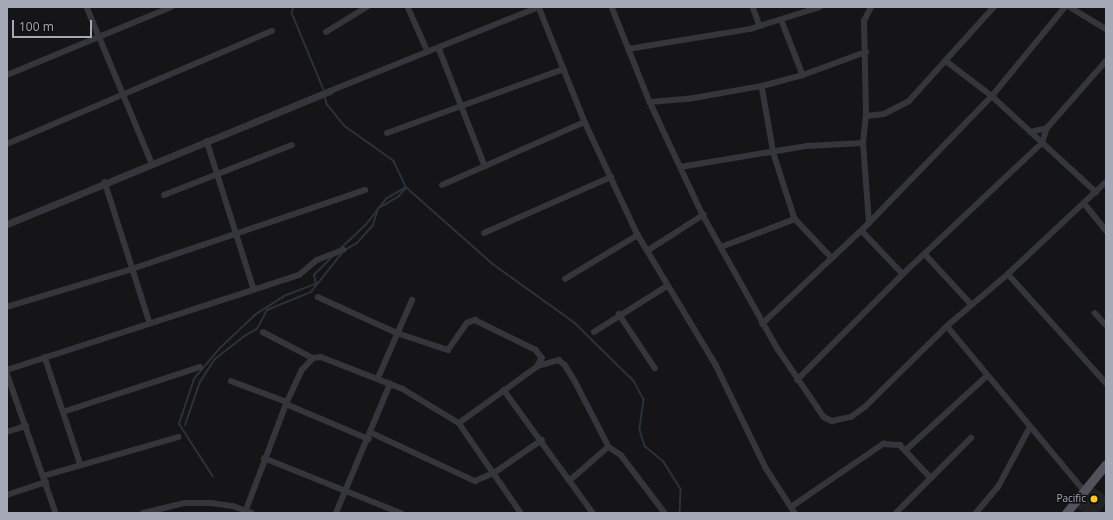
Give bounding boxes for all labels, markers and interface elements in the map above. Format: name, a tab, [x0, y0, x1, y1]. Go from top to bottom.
scale bar	[14, 12, 94, 38]
text: 100 m	[19, 18, 54, 35]
place label: Pacific	[1056, 493, 1086, 505]
marker: Pacific	[1089, 494, 1099, 504]

